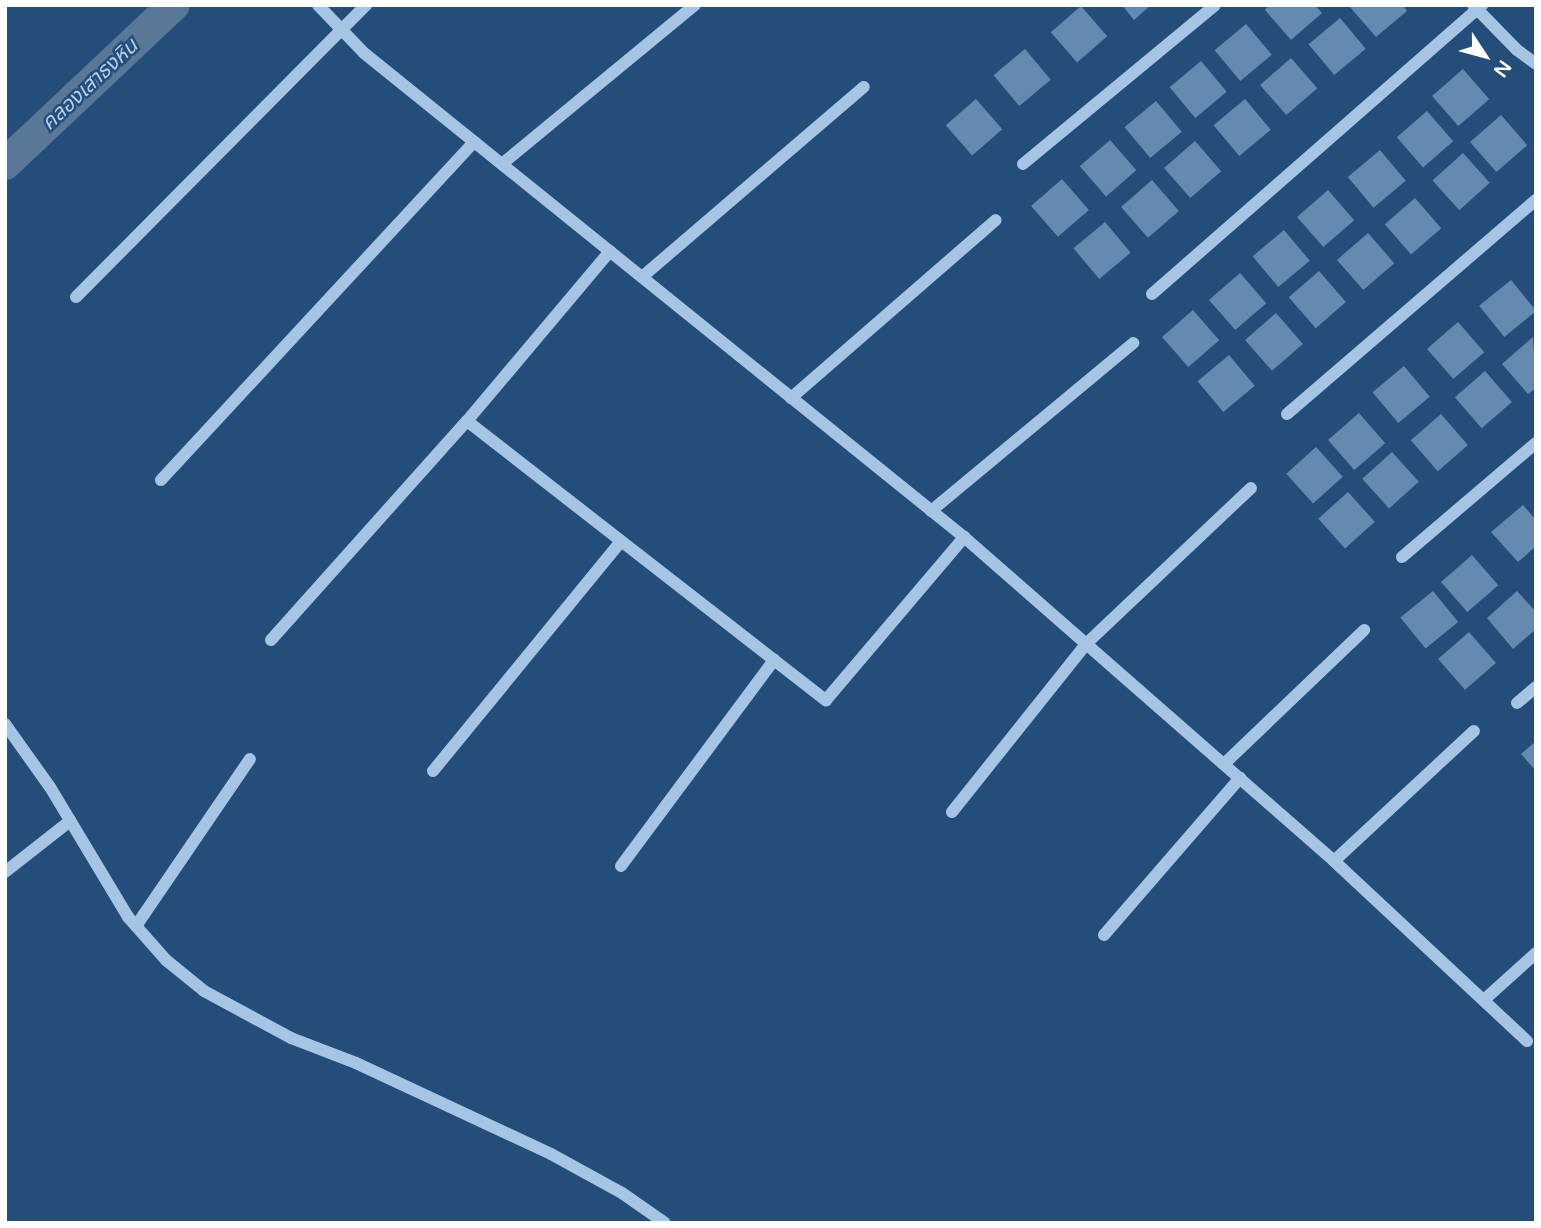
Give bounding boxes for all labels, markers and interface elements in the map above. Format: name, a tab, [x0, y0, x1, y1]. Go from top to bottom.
north arrow	[1450, 21, 1520, 91]
water label: คลองเสาธงหิน	[37, 34, 143, 136]
text: N	[1489, 56, 1515, 81]

